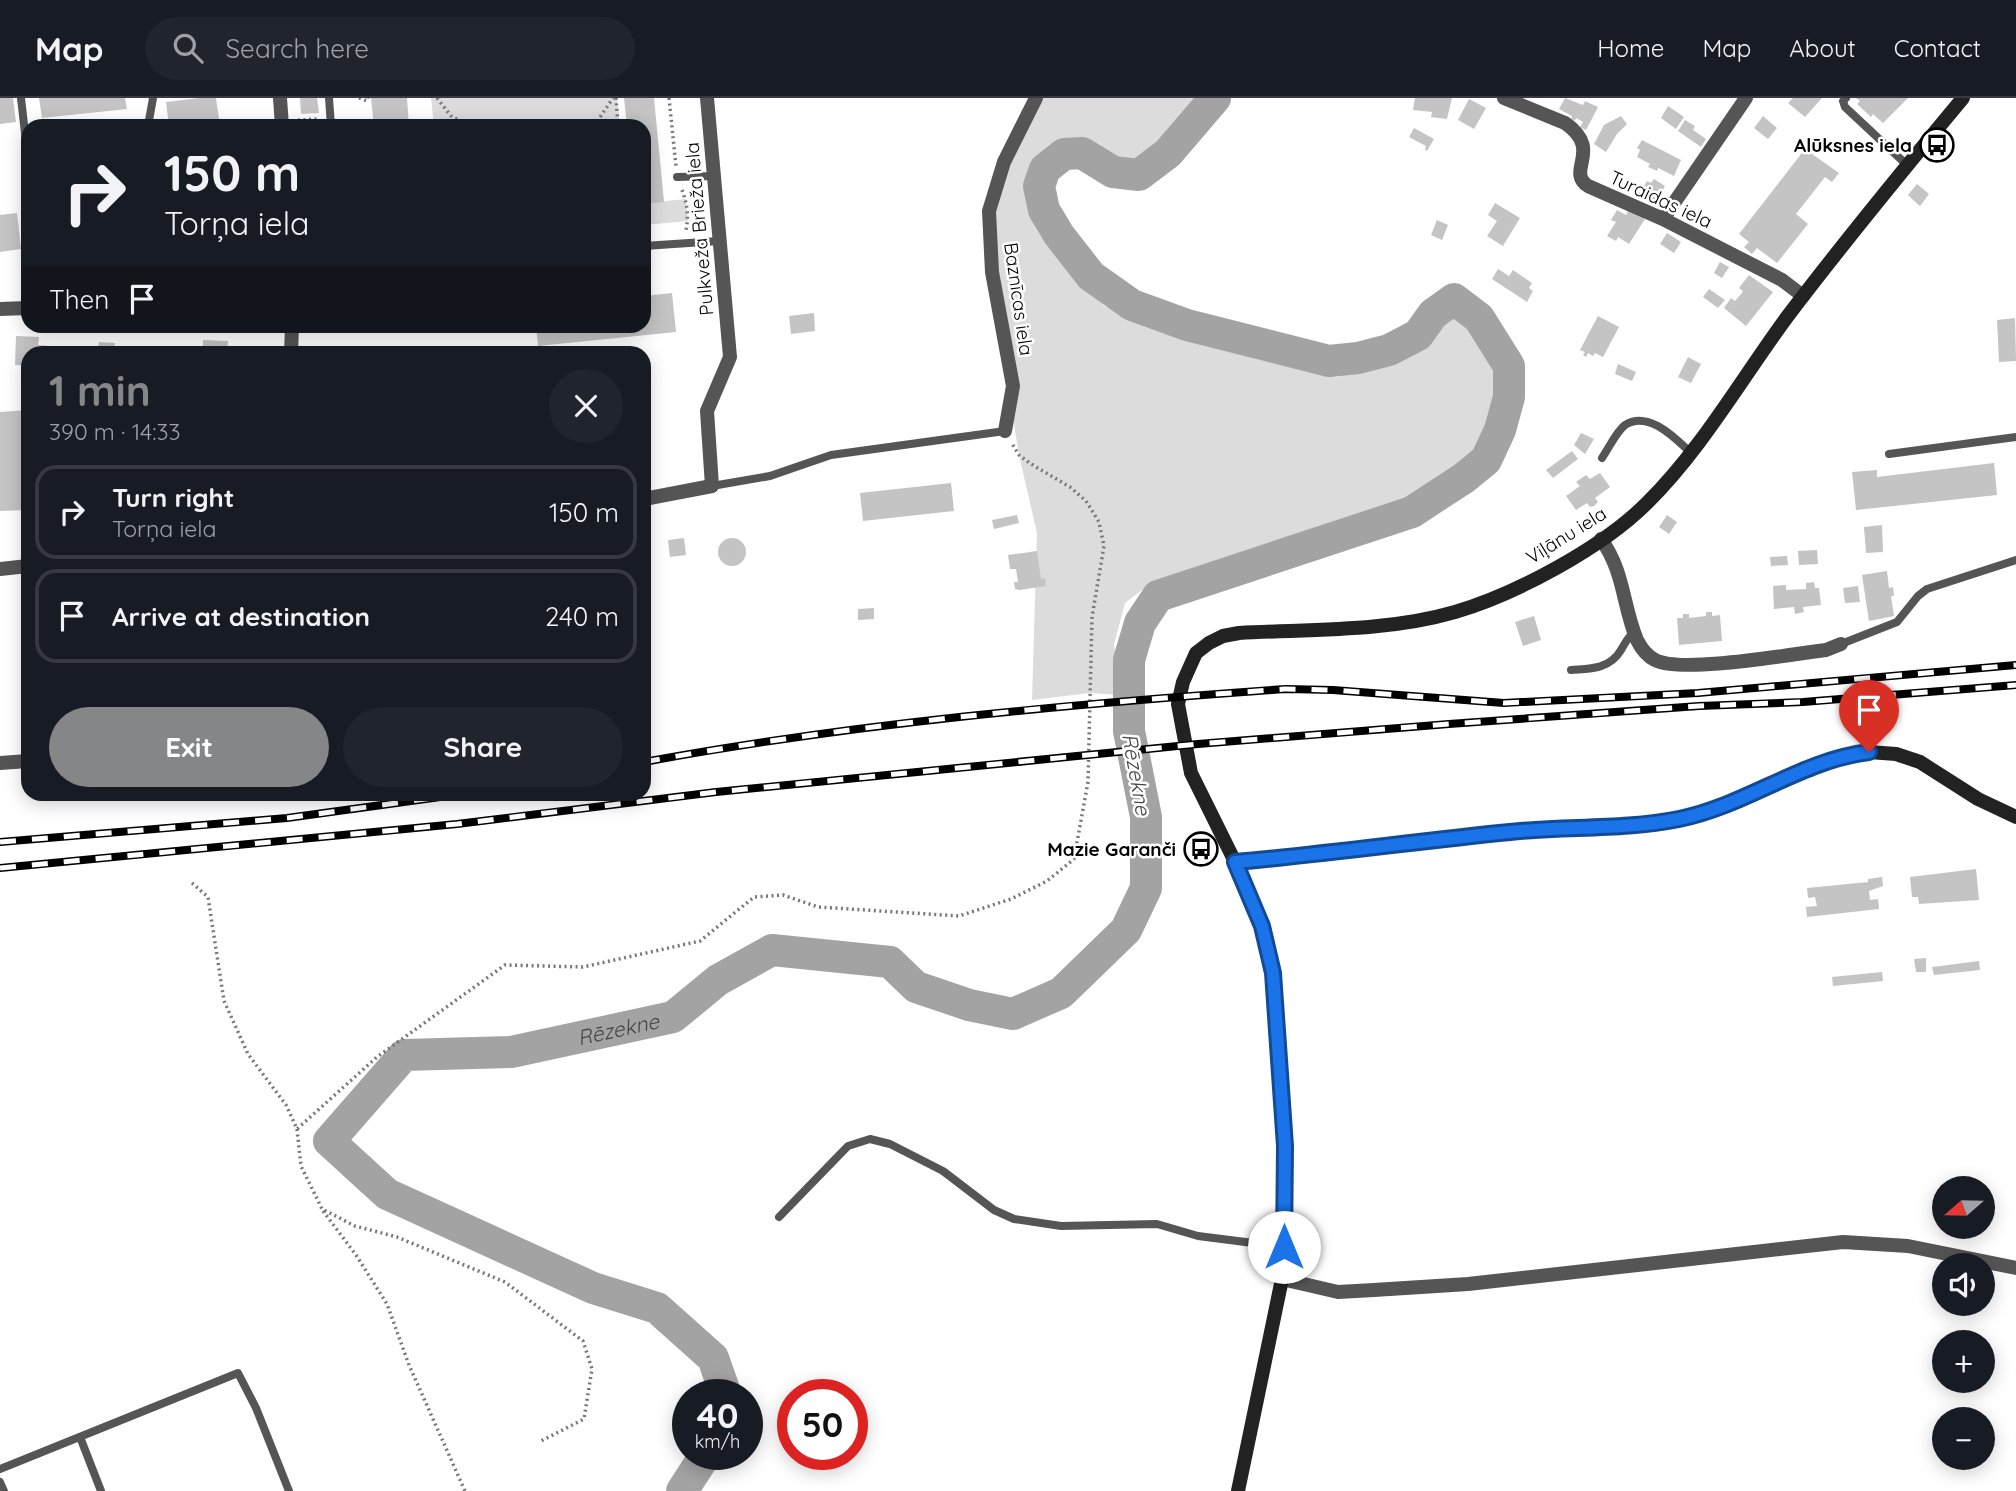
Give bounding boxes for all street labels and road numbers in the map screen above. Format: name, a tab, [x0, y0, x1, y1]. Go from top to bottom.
street label: Pulkveža Brieža iela	[679, 141, 719, 317]
street label: Turaidas iela	[1606, 165, 1716, 233]
street label: Baznīcas iela	[999, 241, 1039, 357]
street label: Viļānu iela	[1521, 501, 1611, 569]

